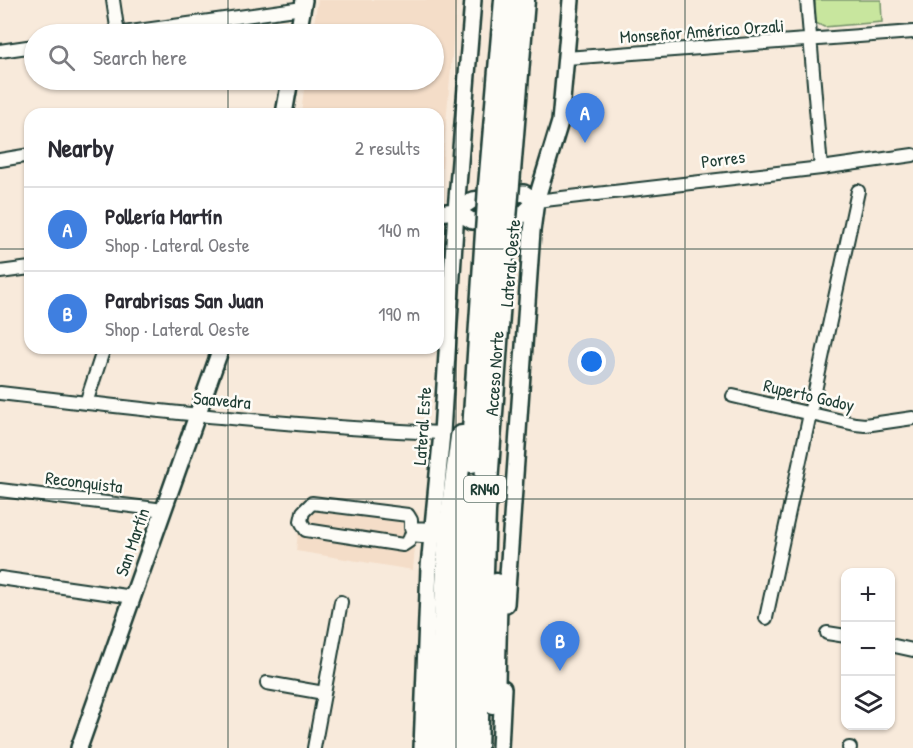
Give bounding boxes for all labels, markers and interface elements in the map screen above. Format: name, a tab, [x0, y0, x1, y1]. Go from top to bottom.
street label: Monseñor Américo Orzali	[619, 13, 785, 49]
search box	[24, 24, 444, 90]
icon: search	[45, 41, 78, 74]
text: Search here	[93, 42, 187, 72]
pin: A	[566, 94, 604, 143]
text: Nearby	[48, 130, 114, 165]
text: 2 results	[355, 134, 420, 161]
street label: Porres	[700, 144, 746, 174]
text: Pollería Martín	[105, 201, 222, 231]
text: A	[63, 216, 72, 243]
text: 140 m	[378, 216, 420, 243]
street label: Lateral Oeste	[494, 218, 526, 308]
text: Shop · Lateral Oeste	[105, 231, 250, 258]
text: Parabrisas San Juan	[105, 285, 264, 315]
text: B	[62, 300, 73, 327]
text: 190 m	[378, 300, 420, 327]
text: Shop · Lateral Oeste	[105, 315, 250, 342]
street label: Acceso Norte	[478, 330, 509, 417]
your location	[577, 347, 606, 376]
street label: Ruperto Godoy	[761, 372, 857, 418]
street label: Saavedra	[192, 385, 252, 415]
street label: Lateral Este	[407, 386, 437, 466]
street label: Reconquista	[44, 465, 124, 499]
road number: RN40	[464, 476, 506, 502]
street label: San Martín	[109, 505, 155, 579]
map controls	[841, 568, 895, 730]
button: +	[841, 568, 895, 622]
pin: B	[540, 622, 580, 671]
button: −	[841, 622, 895, 676]
button: layers	[841, 676, 895, 730]

